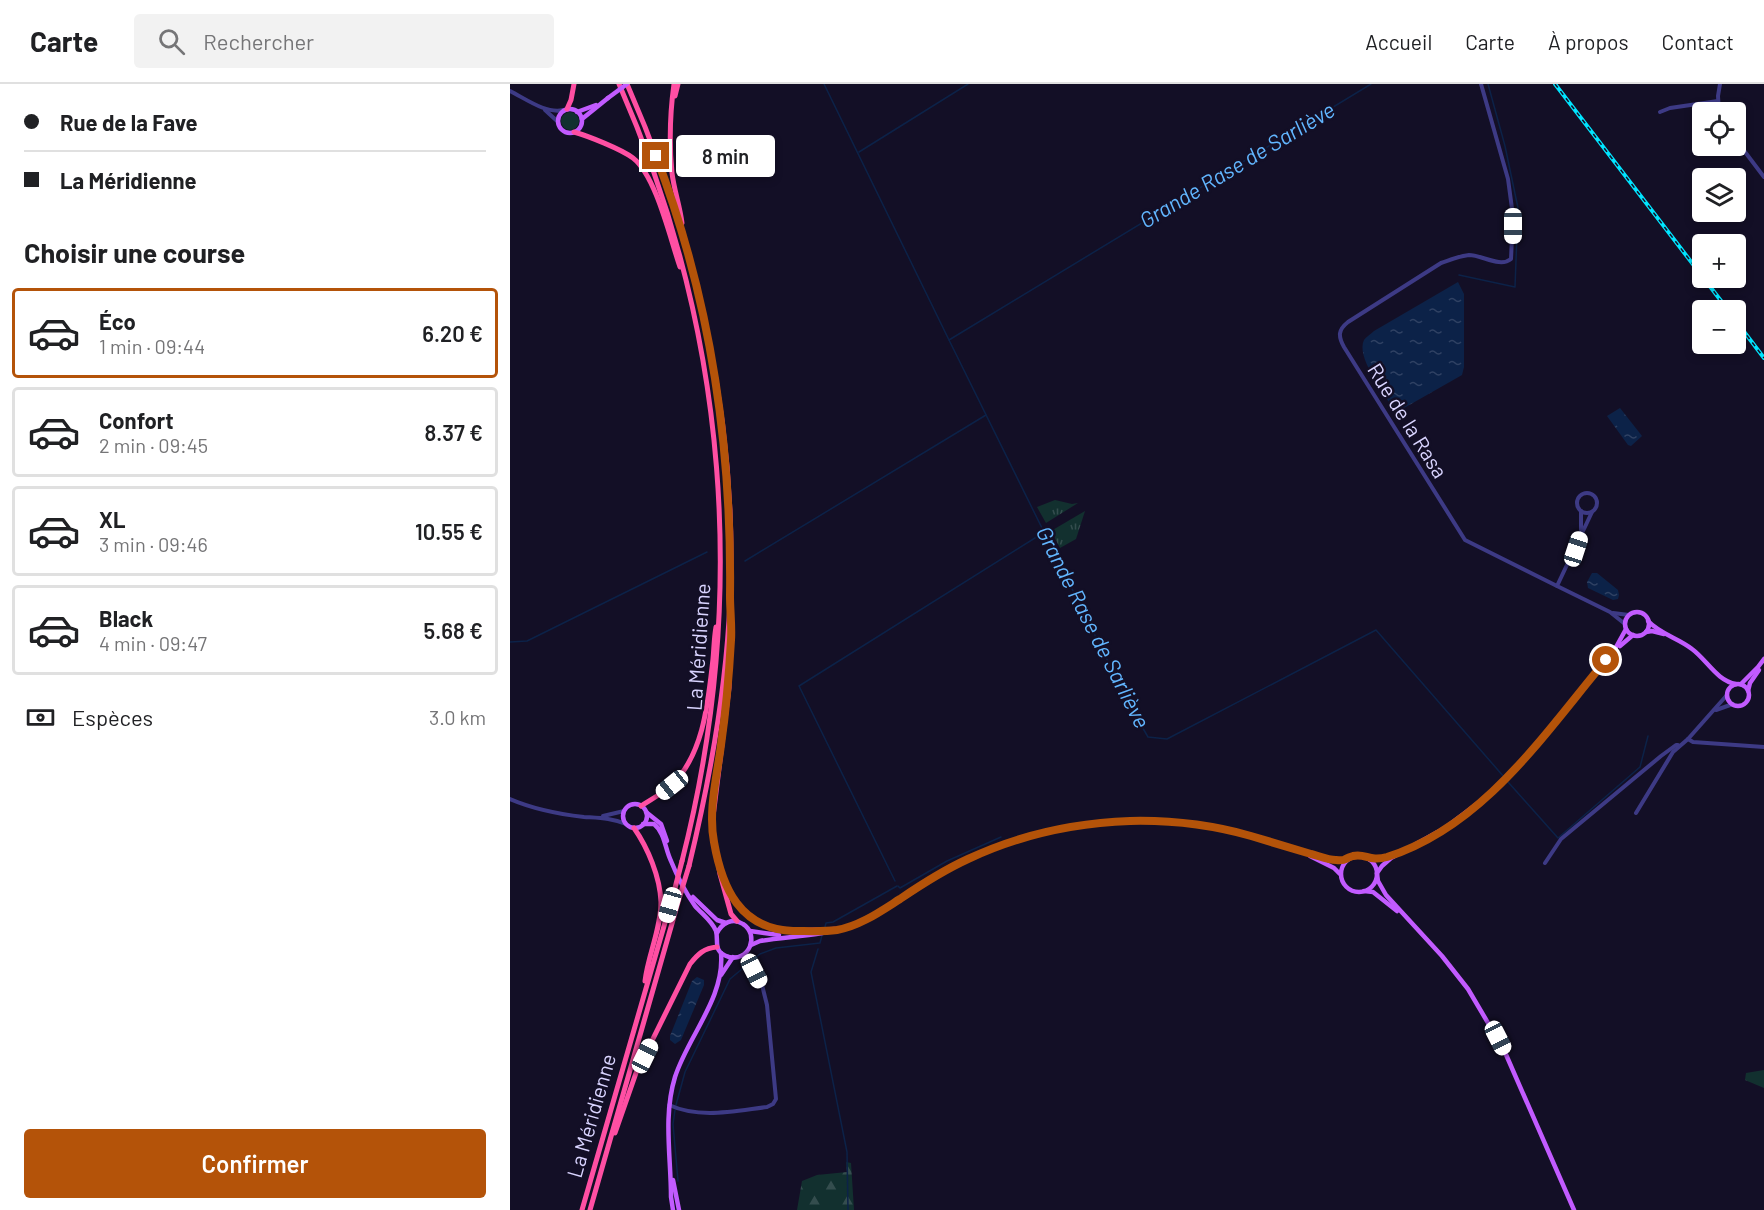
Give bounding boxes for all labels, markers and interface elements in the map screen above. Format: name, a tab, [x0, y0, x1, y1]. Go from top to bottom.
search box	[134, 14, 554, 68]
text: Carte	[30, 24, 98, 58]
icon: search	[155, 25, 188, 58]
text: Rechercher	[203, 28, 314, 54]
text: Accueil	[1365, 29, 1432, 54]
text: Carte	[1465, 29, 1515, 54]
text: À propos	[1548, 29, 1629, 54]
text: Contact	[1662, 29, 1734, 54]
water label: Grande Rase de Sarliève	[1134, 96, 1339, 233]
map controls	[1692, 102, 1746, 354]
button: locate	[1692, 102, 1746, 156]
text: Rue de la Fave	[60, 109, 197, 135]
callout: 8 min	[677, 135, 776, 177]
route end	[642, 142, 669, 169]
text: 8 min	[702, 144, 749, 168]
text: La Méridienne	[60, 167, 196, 193]
button: layers	[1692, 168, 1746, 222]
car	[1504, 208, 1522, 244]
button: +	[1692, 234, 1746, 288]
text: Choisir une course	[24, 236, 245, 268]
button: −	[1692, 300, 1746, 354]
icon: car	[27, 306, 81, 360]
text: Éco	[99, 308, 136, 334]
text: 6.20 €	[422, 320, 483, 346]
text: 1 min · 09:44	[99, 334, 205, 358]
street label: Rue de la Rasa	[1363, 358, 1453, 482]
icon: car	[27, 405, 81, 459]
text: Confort	[99, 407, 174, 433]
text: 8.37 €	[424, 419, 483, 445]
text: 2 min · 09:45	[99, 433, 208, 457]
icon: car	[27, 504, 81, 558]
text: XL	[99, 506, 125, 532]
text: 10.55 €	[415, 518, 483, 544]
water label: Grande Rase de Sarliève	[1032, 521, 1156, 732]
car	[1562, 529, 1590, 569]
text: 3 min · 09:46	[99, 532, 208, 556]
street label: La Méridienne	[681, 582, 714, 711]
icon: car	[27, 603, 81, 657]
text: Black	[99, 605, 153, 631]
text: 5.68 €	[424, 617, 483, 643]
text: 4 min · 09:47	[99, 631, 207, 655]
route start	[1592, 646, 1619, 673]
icon: cash	[24, 701, 57, 734]
text: Espèces	[72, 704, 153, 730]
text: 3.0 km	[429, 705, 486, 729]
car	[652, 767, 692, 803]
car	[656, 885, 684, 925]
car	[738, 951, 770, 991]
car	[1482, 1018, 1514, 1058]
car	[629, 1036, 661, 1076]
street label: La Méridienne	[561, 1051, 620, 1180]
button: Confirmer	[24, 1129, 486, 1198]

